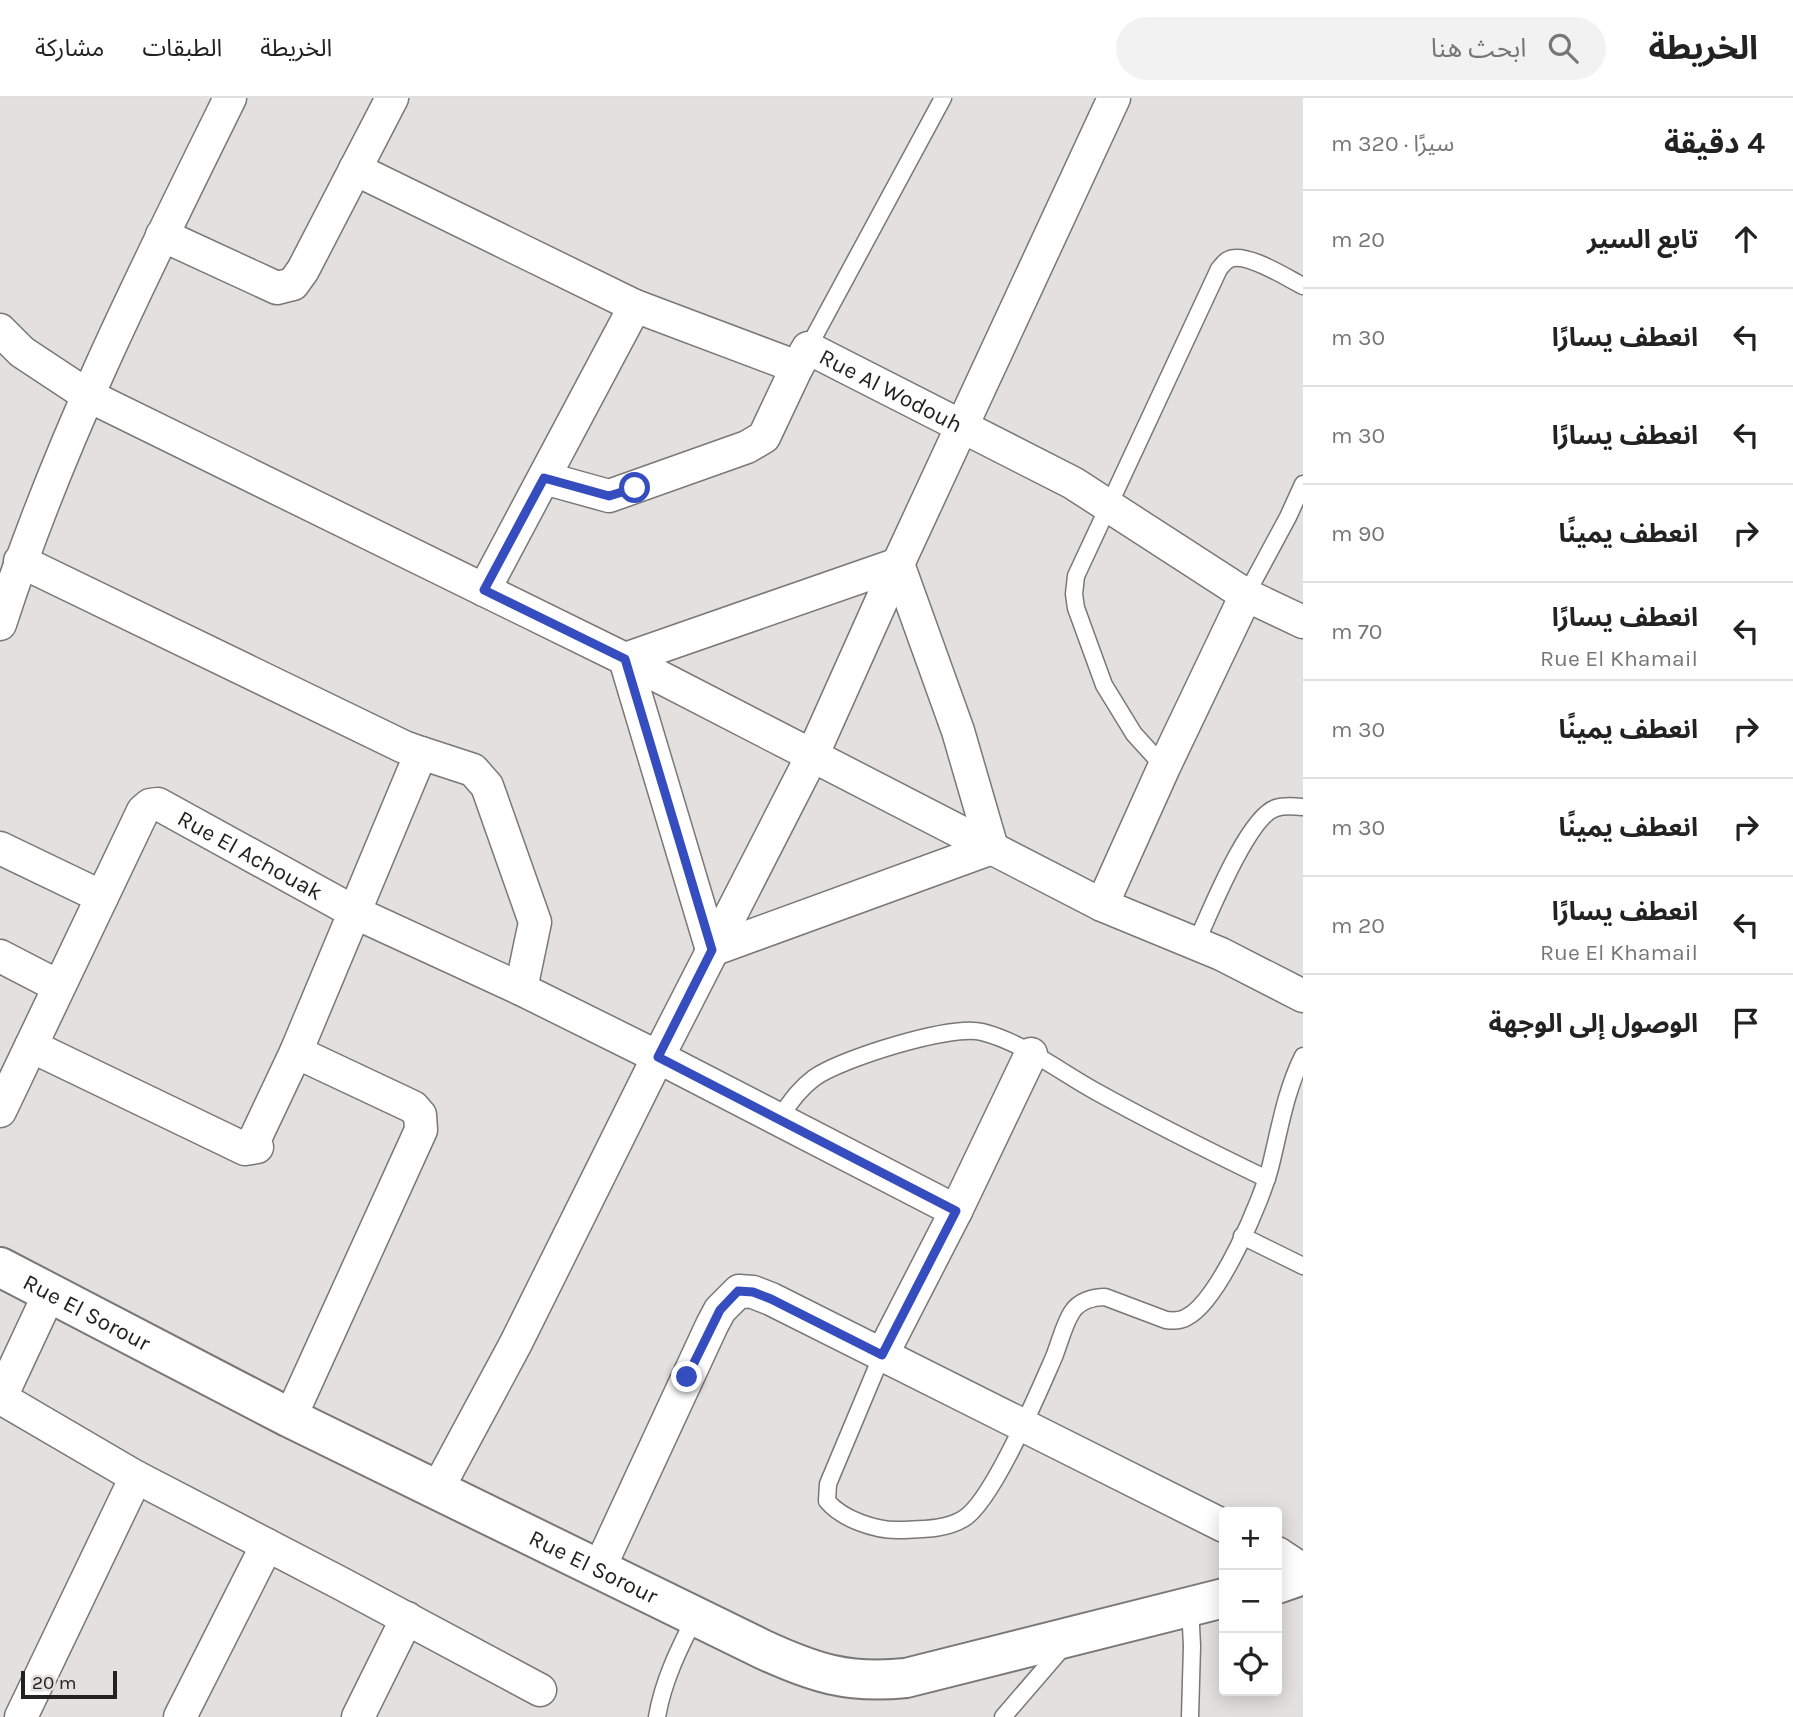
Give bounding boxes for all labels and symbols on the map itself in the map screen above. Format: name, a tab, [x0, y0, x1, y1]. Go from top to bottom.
street label: Rue Al Wodouh	[815, 343, 967, 438]
route start	[619, 472, 650, 503]
street label: Rue El Achouak	[173, 805, 327, 906]
street label: Rue El Sorour	[18, 1268, 156, 1357]
route end	[671, 1361, 702, 1392]
street label: Rue El Sorour	[525, 1524, 663, 1610]
scale bar	[21, 1668, 117, 1700]

